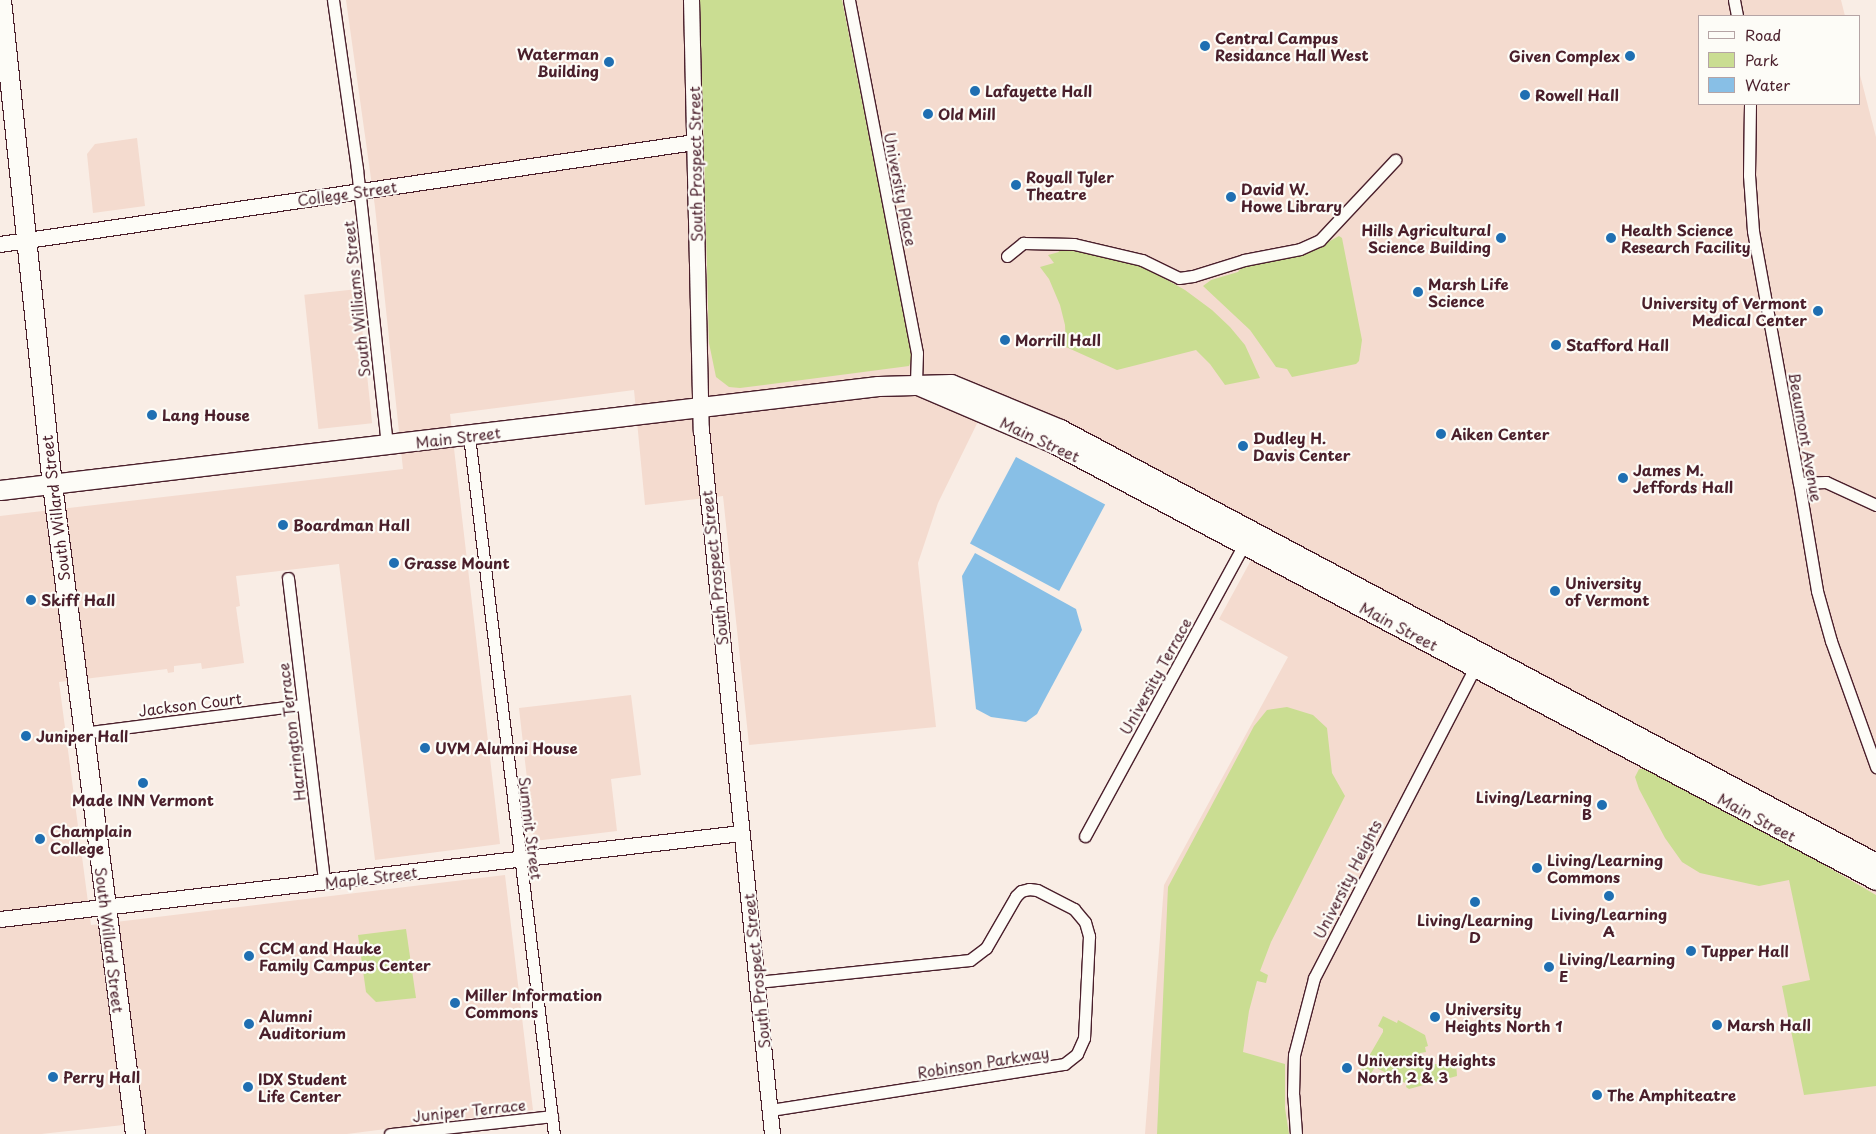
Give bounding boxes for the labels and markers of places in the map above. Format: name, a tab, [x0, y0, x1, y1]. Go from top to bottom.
place label: Central Campus Residance Hall West	[1215, 28, 1368, 63]
marker: Central Campus Residance Hall West	[1199, 40, 1211, 52]
place label: Waterman Building	[517, 44, 599, 79]
place label: Given Complex	[1508, 47, 1620, 65]
marker: Given Complex	[1624, 50, 1636, 62]
marker: Waterman Building	[603, 56, 615, 68]
place label: Lafayette Hall	[985, 82, 1093, 100]
marker: Lafayette Hall	[969, 85, 981, 97]
place label: Rowell Hall	[1535, 86, 1619, 104]
marker: Rowell Hall	[1519, 89, 1531, 101]
place label: Old Mill	[938, 105, 997, 123]
marker: Old Mill	[922, 108, 934, 120]
place label: Royall Tyler Theatre	[1026, 167, 1114, 202]
marker: Royall Tyler Theatre	[1010, 179, 1022, 191]
place label: David W. Howe Library	[1241, 179, 1342, 214]
marker: David W. Howe Library	[1225, 191, 1237, 203]
place label: Hills Agricultural Science Building	[1361, 220, 1491, 255]
place label: Health Science Research Facility	[1621, 220, 1751, 255]
marker: Hills Agricultural Science Building	[1495, 232, 1507, 244]
marker: Health Science Research Facility	[1605, 232, 1617, 244]
place label: Marsh Life Science	[1428, 274, 1509, 309]
marker: Marsh Life Science	[1412, 286, 1424, 298]
place label: University of Vermont Medical Center	[1641, 293, 1807, 328]
marker: University of Vermont Medical Center	[1811, 304, 1825, 318]
place label: Morrill Hall	[1015, 331, 1101, 349]
marker: Morrill Hall	[999, 334, 1011, 346]
place label: Stafford Hall	[1566, 336, 1668, 354]
marker: Stafford Hall	[1550, 339, 1562, 351]
place label: Lang House	[162, 406, 250, 424]
marker: Lang House	[146, 409, 158, 421]
place label: Aiken Center	[1451, 425, 1551, 443]
place label: Dudley H. Davis Center	[1253, 428, 1351, 463]
marker: Aiken Center	[1435, 428, 1447, 440]
marker: Dudley H. Davis Center	[1237, 440, 1249, 452]
place label: James M. Jeffords Hall	[1633, 460, 1732, 495]
marker: James M. Jeffords Hall	[1617, 472, 1629, 484]
place label: Boardman Hall	[293, 516, 409, 534]
marker: Boardman Hall	[277, 519, 289, 531]
place label: Grasse Mount	[404, 554, 510, 572]
marker: Grasse Mount	[388, 557, 400, 569]
place label: University of Vermont	[1565, 573, 1650, 608]
marker: University of Vermont	[1549, 585, 1561, 597]
place label: Skiff Hall	[41, 591, 115, 609]
marker: Skiff Hall	[25, 594, 37, 606]
place label: Juniper Hall	[36, 727, 129, 745]
marker: Juniper Hall	[20, 730, 32, 742]
place label: UVM Alumni House	[435, 739, 580, 757]
marker: UVM Alumni House	[419, 742, 431, 754]
marker: Made INN Vermont	[137, 777, 149, 789]
place label: Living/Learning B	[1476, 787, 1592, 822]
place label: Made INN Vermont	[71, 791, 215, 809]
marker: Living/Learning B	[1596, 799, 1608, 811]
place label: Champlain College	[50, 821, 132, 856]
marker: Champlain College	[34, 833, 46, 845]
place label: Living/Learning Commons	[1547, 850, 1663, 885]
marker: Living/Learning Commons	[1531, 862, 1543, 874]
marker: Living/Learning A	[1603, 890, 1615, 902]
marker: Living/Learning D	[1469, 896, 1481, 908]
place label: Living/Learning A	[1551, 904, 1667, 939]
place label: Living/Learning D	[1417, 910, 1533, 945]
place label: CCM and Hauke Family Campus Center	[259, 938, 432, 973]
place label: Tupper Hall	[1701, 942, 1789, 960]
marker: Tupper Hall	[1685, 945, 1697, 957]
place label: Living/Learning E	[1559, 949, 1675, 984]
marker: CCM and Hauke Family Campus Center	[243, 950, 255, 962]
marker: Living/Learning E	[1543, 961, 1555, 973]
place label: Miller Information Commons	[465, 985, 604, 1020]
marker: Miller Information Commons	[449, 997, 461, 1009]
place label: University Heights North 1	[1445, 999, 1563, 1034]
place label: Alumni Auditorium	[259, 1006, 346, 1041]
marker: University Heights North 1	[1429, 1011, 1441, 1023]
place label: Marsh Hall	[1727, 1016, 1810, 1034]
marker: Alumni Auditorium	[243, 1018, 255, 1030]
marker: Marsh Hall	[1711, 1019, 1723, 1031]
place label: University Heights North 2 & 3	[1357, 1050, 1494, 1085]
marker: University Heights North 2 & 3	[1341, 1062, 1353, 1074]
place label: Perry Hall	[63, 1068, 140, 1086]
place label: IDX Student Life Center	[258, 1069, 349, 1104]
marker: Perry Hall	[47, 1071, 59, 1083]
marker: IDX Student Life Center	[242, 1081, 254, 1093]
place label: The Amphiteatre	[1607, 1086, 1737, 1104]
marker: The Amphiteatre	[1591, 1089, 1603, 1101]

